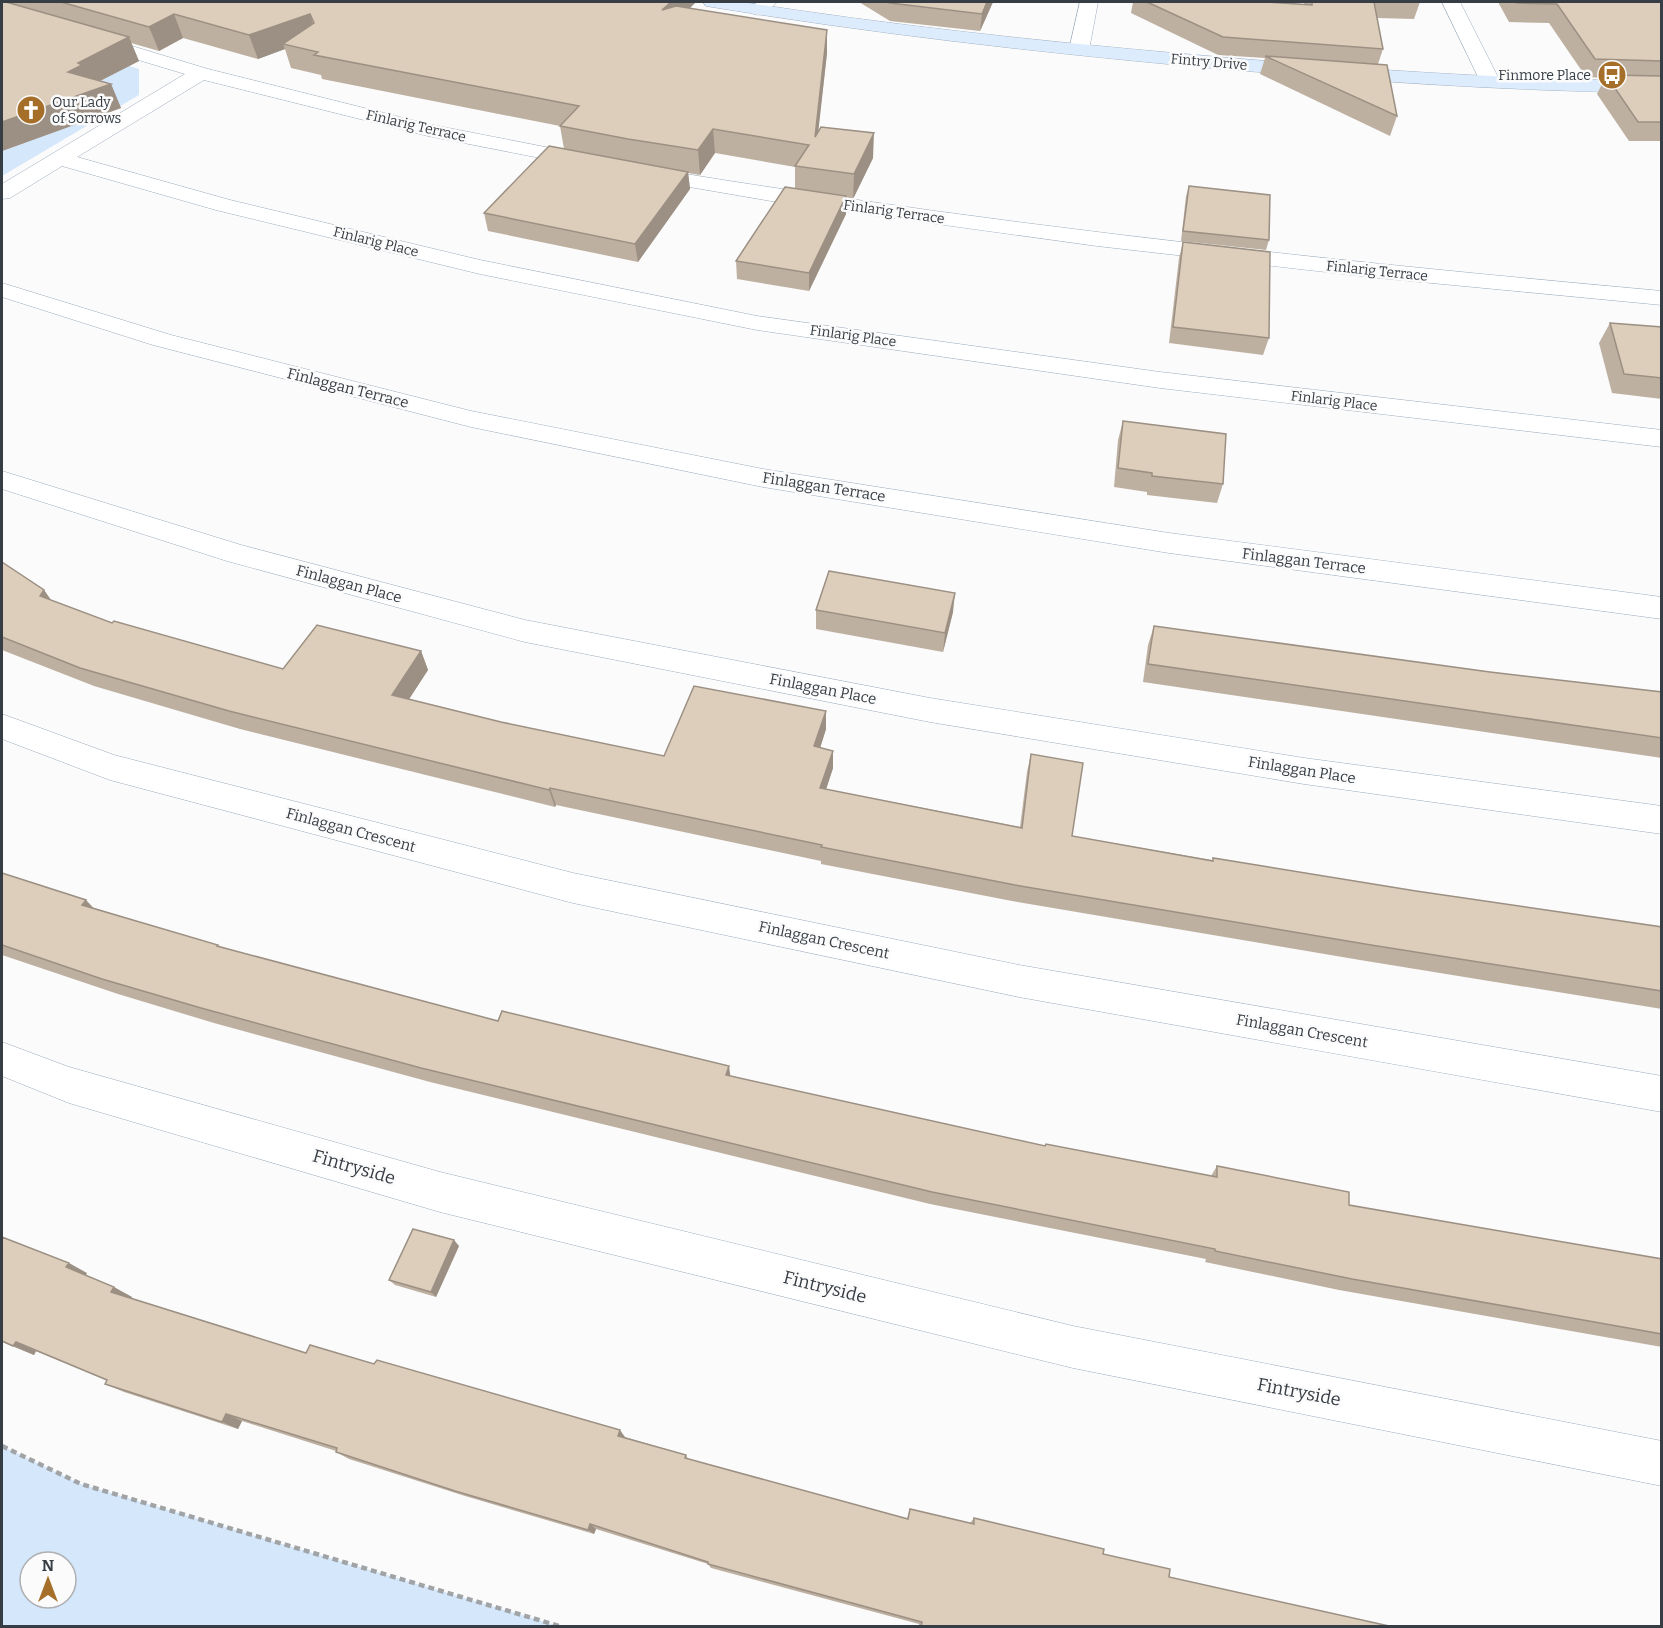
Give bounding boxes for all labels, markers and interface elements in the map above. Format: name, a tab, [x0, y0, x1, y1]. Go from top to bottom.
street label: Fintry Drive	[1170, 50, 1248, 74]
bus stop icon: Finmore Place	[1596, 59, 1628, 91]
place label: Finmore Place	[1498, 67, 1591, 84]
church icon: Our Lady of Sorrows	[15, 94, 47, 126]
place label: Our Lady of Sorrows	[52, 94, 121, 127]
street label: Finlarig Terrace	[364, 106, 468, 146]
street label: Finlarig Terrace	[842, 196, 946, 228]
street label: Finlarig Place	[332, 223, 420, 261]
street label: Finlarig Terrace	[1325, 257, 1429, 285]
street label: Finlarig Place	[809, 322, 897, 350]
street label: Finlaggan Terrace	[285, 364, 411, 412]
street label: Finlarig Place	[1290, 387, 1378, 415]
street label: Finlaggan Terrace	[761, 468, 887, 506]
street label: Finlaggan Terrace	[1241, 544, 1367, 578]
street label: Finlaggan Place	[294, 561, 404, 607]
street label: Finlaggan Place	[768, 670, 878, 708]
street label: Finlaggan Place	[1247, 753, 1357, 787]
street label: Finlaggan Crescent	[284, 804, 418, 856]
street label: Finlaggan Crescent	[757, 917, 892, 963]
street label: Finlaggan Crescent	[1235, 1011, 1370, 1052]
street label: Fintryside	[310, 1145, 398, 1189]
street label: Fintryside	[781, 1266, 869, 1308]
street label: Fintryside	[1255, 1373, 1343, 1411]
north arrow	[18, 1550, 78, 1610]
text: N	[42, 1556, 54, 1575]

